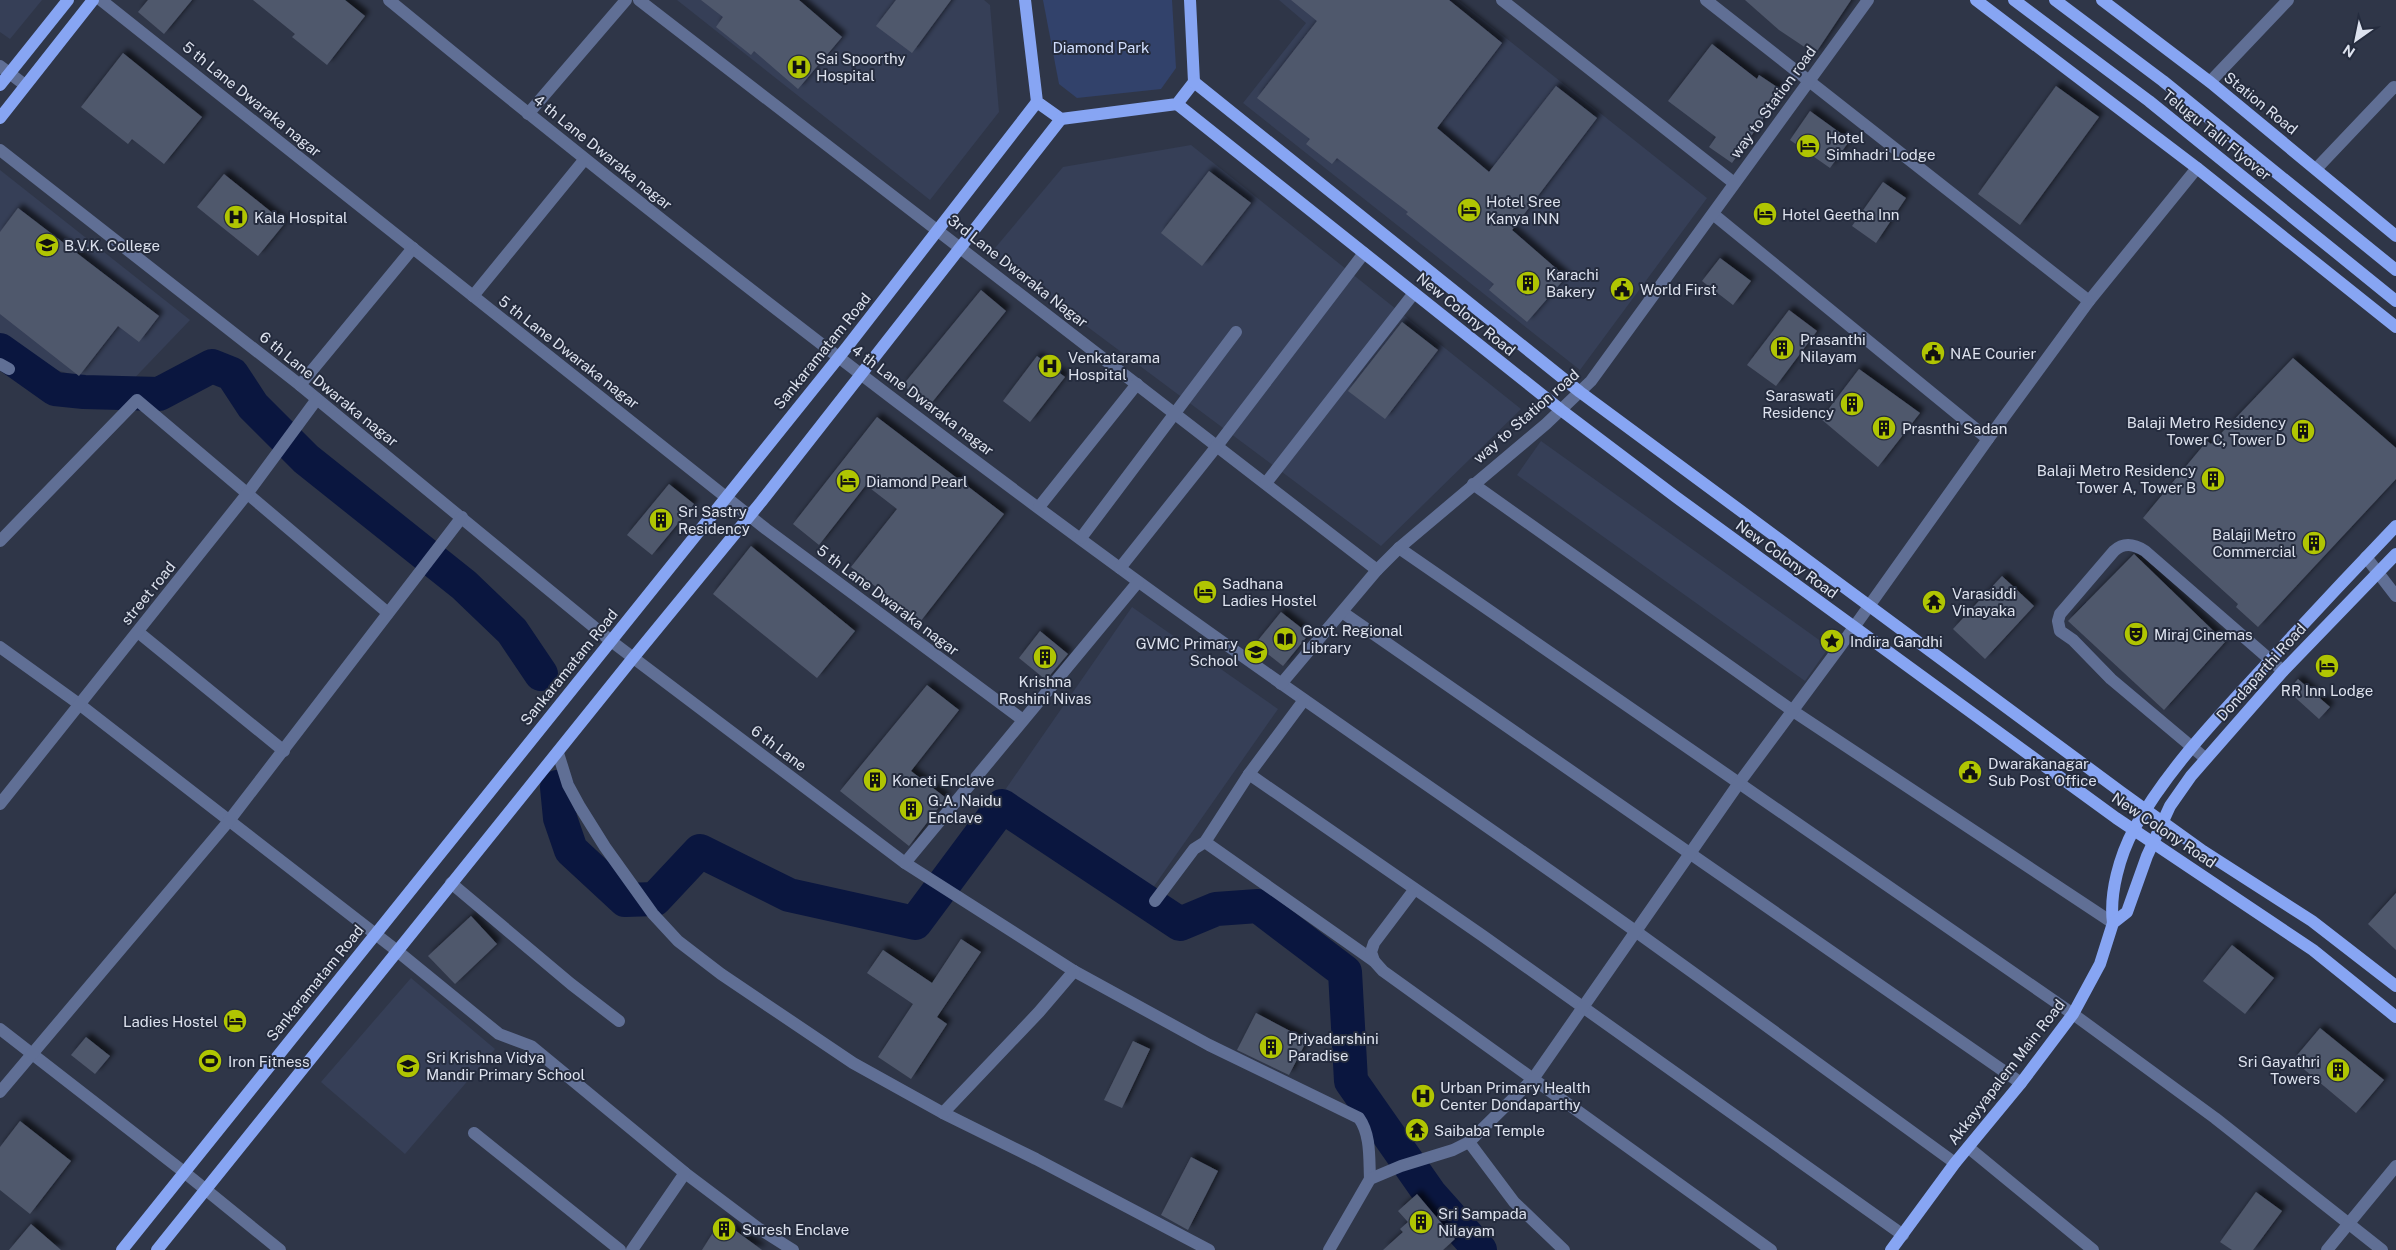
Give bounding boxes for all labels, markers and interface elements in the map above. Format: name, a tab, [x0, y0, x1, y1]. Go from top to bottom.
north arrow	[2331, 15, 2381, 65]
street label: 5 th Lane Dwaraka nagar	[179, 38, 325, 160]
park label: Diamond Park	[1052, 39, 1150, 56]
text: N	[2340, 41, 2358, 61]
street label: way to Station road	[1727, 43, 1819, 161]
place label: Sai Spoorthy Hospital	[816, 50, 906, 84]
hospital icon: Sai Spoorthy Hospital	[786, 54, 812, 80]
street label: Station Road	[2221, 68, 2301, 138]
street label: Telugu Talli Flyover	[2159, 86, 2275, 184]
street label: 4 th Lane Dwaraka nagar	[530, 91, 676, 213]
place label: Hotel Simhadri Lodge	[1826, 129, 1935, 163]
hotel icon: Hotel Simhadri Lodge	[1795, 133, 1821, 159]
place label: Hotel Sree Kanya INN	[1486, 193, 1561, 227]
hotel icon: Hotel Sree Kanya INN	[1456, 197, 1482, 223]
hotel icon: Hotel Geetha Inn	[1752, 201, 1778, 227]
hospital icon: Kala Hospital	[223, 204, 249, 230]
place label: Hotel Geetha Inn	[1782, 206, 1899, 223]
place label: Kala Hospital	[254, 209, 348, 226]
street label: 3rd Lane Dwaraka Nagar	[945, 211, 1091, 331]
school or university icon: B.V.K. College	[34, 232, 60, 258]
place label: B.V.K. College	[64, 237, 160, 254]
place label: Karachi Bakery	[1546, 266, 1599, 300]
street label: New Colony Road	[1413, 269, 1519, 359]
building icon: Karachi Bakery	[1515, 270, 1541, 296]
public building icon: World First	[1609, 276, 1635, 302]
place label: World First	[1640, 281, 1717, 298]
street label: Sankaramatam Road	[770, 290, 874, 412]
street label: 5 th Lane Dwaraka nagar	[495, 292, 643, 412]
street label: 6 th Lane Dwaraka nagar	[256, 328, 402, 450]
place label: Prasanthi Nilayam	[1800, 331, 1866, 365]
building icon: Prasanthi Nilayam	[1769, 335, 1795, 361]
public building icon: NAE Courier	[1920, 340, 1946, 366]
street label: 4 th Lane Dwaraka nagar	[849, 341, 997, 459]
place label: NAE Courier	[1950, 345, 2037, 362]
place label: Venkatarama Hospital	[1068, 349, 1160, 383]
hospital icon: Venkatarama Hospital	[1037, 353, 1063, 379]
street label: way to Station road	[1470, 366, 1582, 466]
place label: Saraswati Residency	[1762, 387, 1834, 421]
building icon: Saraswati Residency	[1839, 391, 1865, 417]
place label: Balaji Metro Residency Tower C, Tower D	[2127, 414, 2286, 448]
building icon: Prasnthi Sadan	[1871, 415, 1897, 441]
building icon: Balaji Metro Residency Tower C, Tower D	[2290, 418, 2316, 444]
place label: Prasnthi Sadan	[1902, 420, 2007, 437]
place label: Balaji Metro Residency Tower A, Tower B	[2037, 462, 2196, 496]
building icon: Balaji Metro Residency Tower A, Tower B	[2200, 466, 2226, 492]
hotel icon: Diamond Pearl	[835, 468, 861, 494]
place label: Diamond Pearl	[866, 473, 968, 490]
place label: Sri Sastry Residency	[678, 503, 750, 537]
building icon: Sri Sastry Residency	[648, 507, 674, 533]
street label: New Colony Road	[1733, 516, 1841, 602]
place label: Balaji Metro Commercial	[2212, 526, 2296, 560]
building icon: Balaji Metro Commercial	[2301, 530, 2327, 556]
street label: 5 th Lane Dwaraka nagar	[814, 541, 962, 659]
street label: street road	[117, 558, 179, 628]
place label: Sadhana Ladies Hostel	[1222, 575, 1317, 609]
hotel icon: Sadhana Ladies Hostel	[1192, 579, 1218, 605]
place label: Varasiddi Vinayaka	[1952, 585, 2017, 619]
temple icon: Varasiddi Vinayaka	[1921, 589, 1947, 615]
street label: Sankaramatam Road	[517, 606, 621, 728]
street label: Dondaparthi Road	[2213, 620, 2309, 724]
theatre icon: Miraj Cinemas	[2123, 621, 2149, 647]
place label: Govt. Regional Library	[1302, 622, 1403, 656]
library icon: Govt. Regional Library	[1272, 626, 1298, 652]
place label: Miraj Cinemas	[2154, 626, 2253, 643]
place icon: Indira Gandhi	[1819, 628, 1845, 654]
place label: Indira Gandhi	[1850, 633, 1943, 650]
place label: GVMC Primary School	[1136, 635, 1238, 669]
school or university icon: GVMC Primary School	[1243, 639, 1269, 665]
building icon: Krishna Roshini Nivas	[1032, 644, 1058, 670]
hotel icon: RR Inn Lodge	[2314, 653, 2340, 679]
place label: Krishna Roshini Nivas	[999, 673, 1091, 707]
place label: RR Inn Lodge	[2281, 682, 2373, 699]
street label: 6 th Lane	[748, 722, 810, 774]
place label: Dwarakanagar Sub Post Office	[1988, 755, 2097, 789]
public building icon: Dwarakanagar Sub Post Office	[1957, 759, 1983, 785]
building icon: Koneti Enclave	[862, 767, 888, 793]
place label: Koneti Enclave	[892, 772, 995, 789]
street label: New Colony Road	[2109, 789, 2219, 871]
place label: G.A. Naidu Enclave	[928, 792, 1001, 826]
building icon: G.A. Naidu Enclave	[898, 796, 924, 822]
street label: Sankaramatam Road	[263, 922, 367, 1044]
street label: Akkayyapalem Main Road	[1944, 996, 2068, 1148]
hotel icon: Ladies Hostel	[222, 1008, 248, 1034]
place label: Ladies Hostel	[123, 1013, 218, 1030]
place label: Priyadarshini Paradise	[1288, 1030, 1379, 1064]
building icon: Priyadarshini Paradise	[1258, 1034, 1284, 1060]
sports icon: Iron Fitness	[197, 1048, 223, 1074]
place label: Sri Krishna Vidya Mandir Primary School	[426, 1049, 585, 1083]
place label: Iron Fitness	[228, 1053, 310, 1070]
school or university icon: Sri Krishna Vidya Mandir Primary School	[395, 1053, 421, 1079]
place label: Sri Gayathri Towers	[2238, 1053, 2320, 1087]
building icon: Sri Gayathri Towers	[2325, 1057, 2351, 1083]
place label: Urban Primary Health Center Dondaparthy	[1440, 1079, 1591, 1113]
hospital icon: Urban Primary Health Center Dondaparthy	[1410, 1083, 1436, 1109]
temple icon: Saibaba Temple	[1404, 1117, 1430, 1143]
place label: Saibaba Temple	[1434, 1122, 1545, 1139]
place label: Sri Sampada Nilayam	[1438, 1205, 1527, 1239]
building icon: Sri Sampada Nilayam	[1408, 1209, 1434, 1235]
building icon: Suresh Enclave	[711, 1216, 737, 1242]
place label: Suresh Enclave	[742, 1221, 849, 1238]

